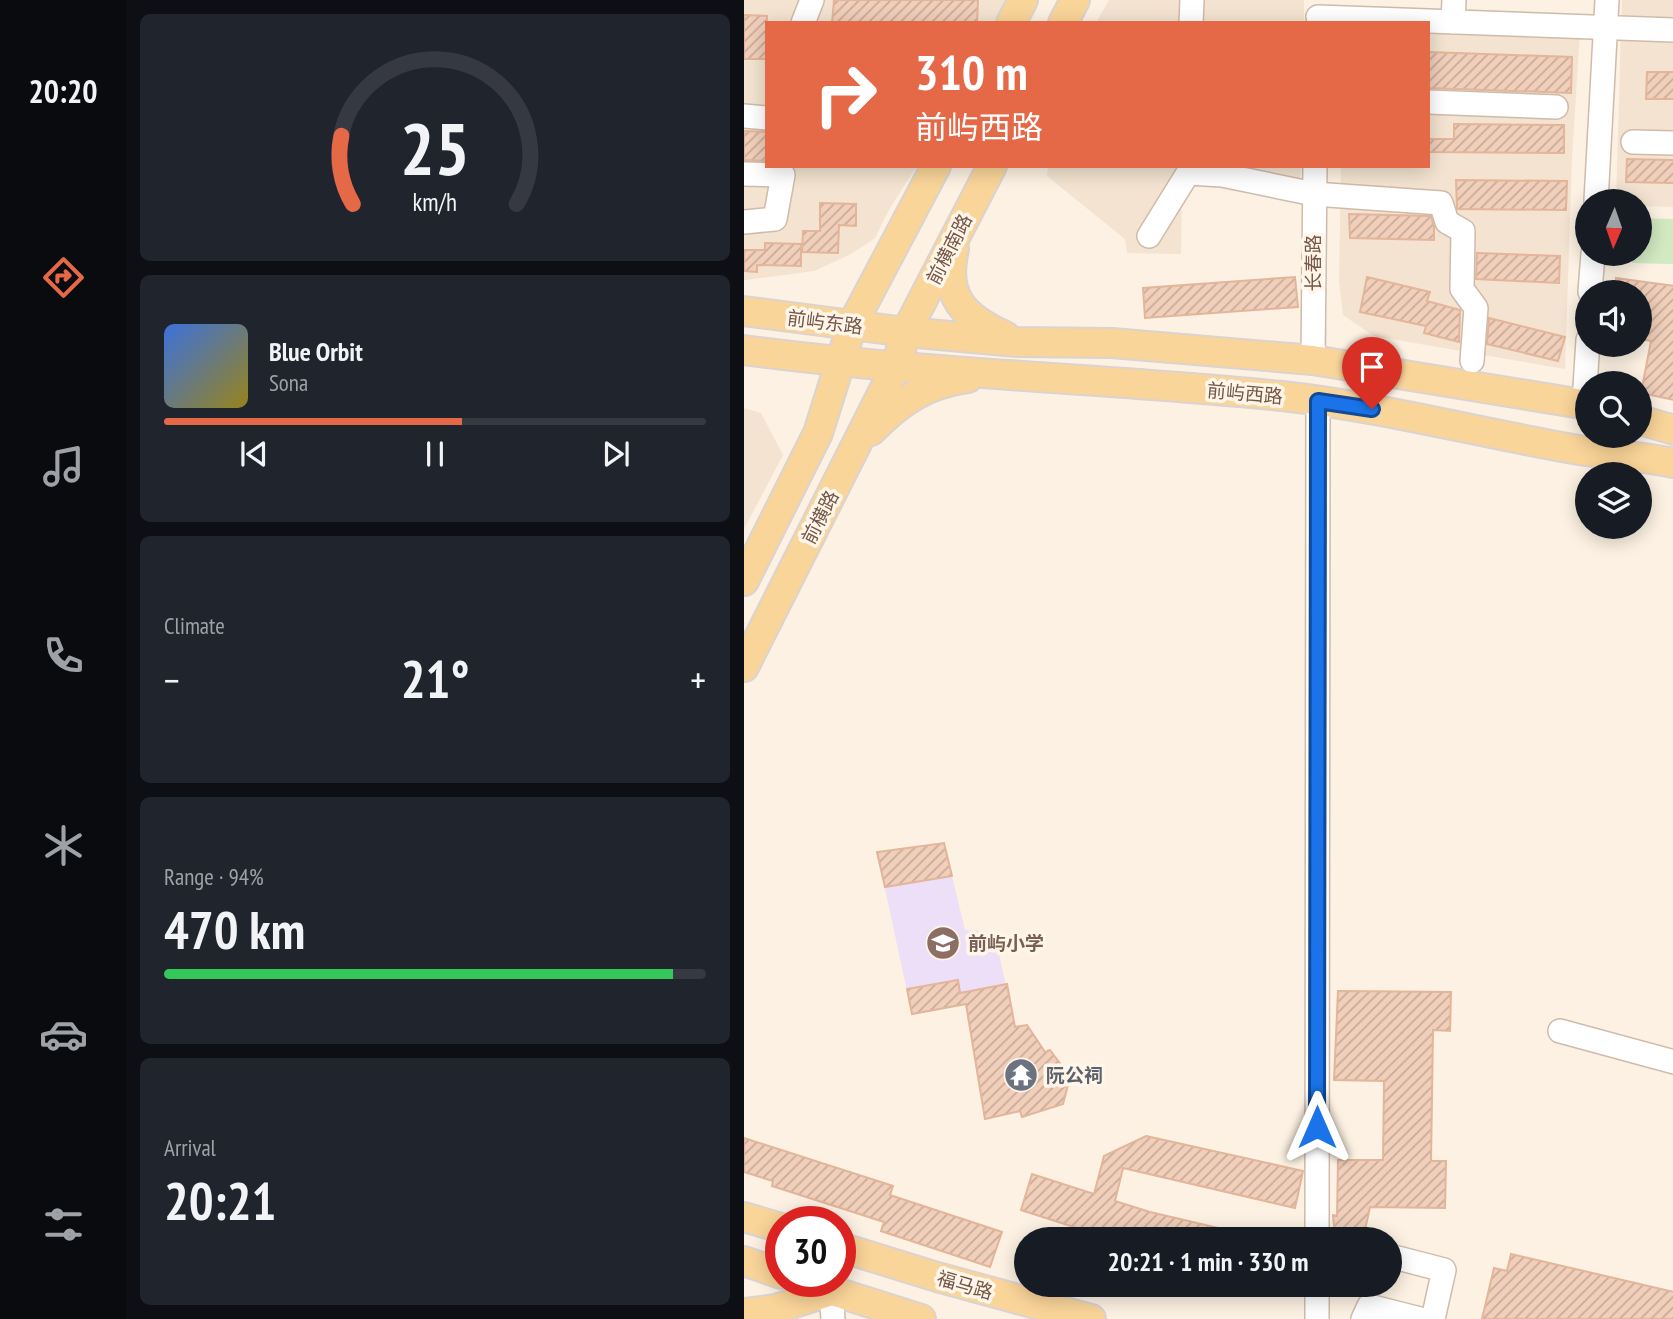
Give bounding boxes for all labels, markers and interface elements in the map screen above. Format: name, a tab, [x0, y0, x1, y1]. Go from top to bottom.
text: 310 m	[915, 40, 1028, 104]
icon: right	[800, 49, 891, 140]
text: 20:20	[28, 70, 98, 112]
text: 25	[400, 100, 470, 194]
text: 前屿西路	[915, 106, 1043, 148]
text: km/h	[413, 185, 457, 217]
north arrow	[1575, 189, 1652, 266]
map controls	[1575, 189, 1652, 539]
street label: 前横南路	[921, 210, 977, 288]
street label: 长春路	[1301, 234, 1325, 292]
icon: directions	[39, 253, 88, 302]
button: sound	[1575, 280, 1652, 357]
street label: 前屿东路	[786, 305, 864, 339]
text: Blue Orbit	[269, 335, 363, 368]
pin	[1342, 337, 1402, 409]
icon: arrive	[1353, 348, 1391, 386]
text: Sona	[269, 368, 308, 397]
button: search	[1575, 371, 1652, 448]
street label: 前屿西路	[1206, 378, 1284, 408]
icon: previous	[235, 435, 273, 473]
icon: pause	[416, 435, 454, 473]
icon: next	[597, 435, 635, 473]
icon: music	[39, 442, 88, 491]
button: layers	[1575, 462, 1652, 539]
street label: 前横路	[796, 486, 844, 548]
text: Climate	[164, 611, 225, 640]
icon: phone	[39, 631, 88, 680]
text: 21°	[401, 645, 469, 712]
text: −	[164, 655, 180, 704]
text: +	[690, 655, 706, 704]
icon: climate	[39, 821, 88, 870]
text: Range · 94%	[164, 862, 264, 891]
text: 470 km	[164, 896, 305, 963]
school or university icon: 前屿小学	[924, 924, 962, 962]
place label: 前屿小学	[968, 931, 1044, 955]
icon: car	[39, 1010, 88, 1059]
temple icon: 阮公祠	[1002, 1056, 1040, 1094]
place label: 阮公祠	[1046, 1063, 1103, 1087]
position arrow	[1280, 1090, 1354, 1164]
text: Arrival	[164, 1133, 216, 1162]
text: 20:21	[164, 1167, 276, 1234]
icon: filters	[39, 1200, 88, 1249]
speed limit sign: 30	[765, 1206, 856, 1297]
text: 20:21 · 1 min · 330 m	[1108, 1245, 1308, 1278]
street label: 福马路	[934, 1266, 996, 1304]

